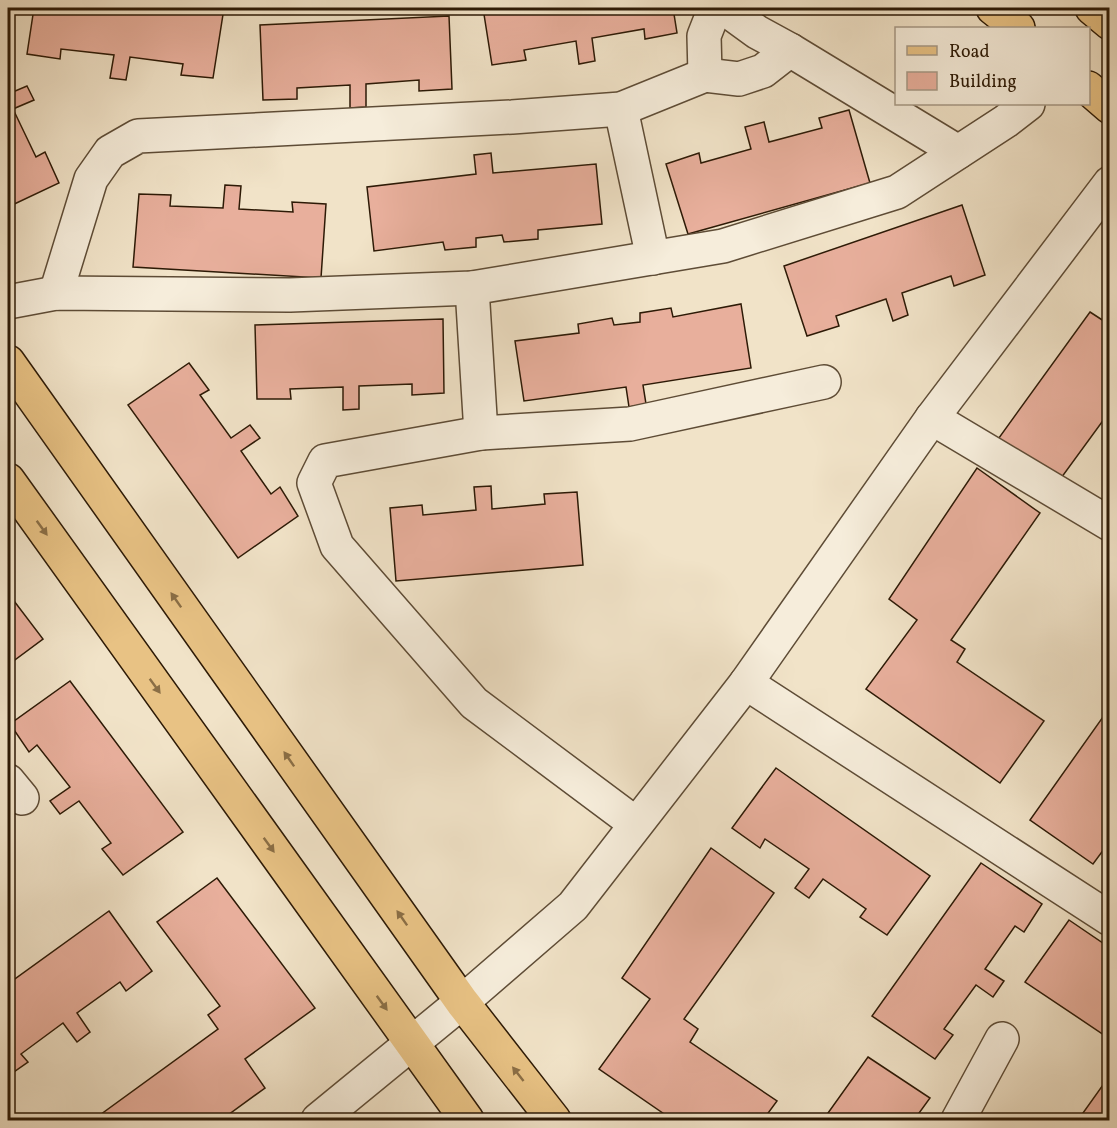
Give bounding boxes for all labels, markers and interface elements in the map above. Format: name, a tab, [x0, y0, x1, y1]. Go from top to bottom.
legend	[895, 27, 1090, 105]
text: Road	[949, 40, 990, 65]
text: Building	[949, 70, 1017, 95]
one-way arrow	[35, 520, 47, 536]
one-way arrow	[170, 592, 182, 608]
one-way arrow	[149, 678, 161, 694]
one-way arrow	[283, 751, 295, 767]
one-way arrow	[263, 836, 275, 852]
one-way arrow	[396, 910, 408, 926]
one-way arrow	[376, 995, 388, 1011]
one-way arrow	[512, 1067, 524, 1082]

